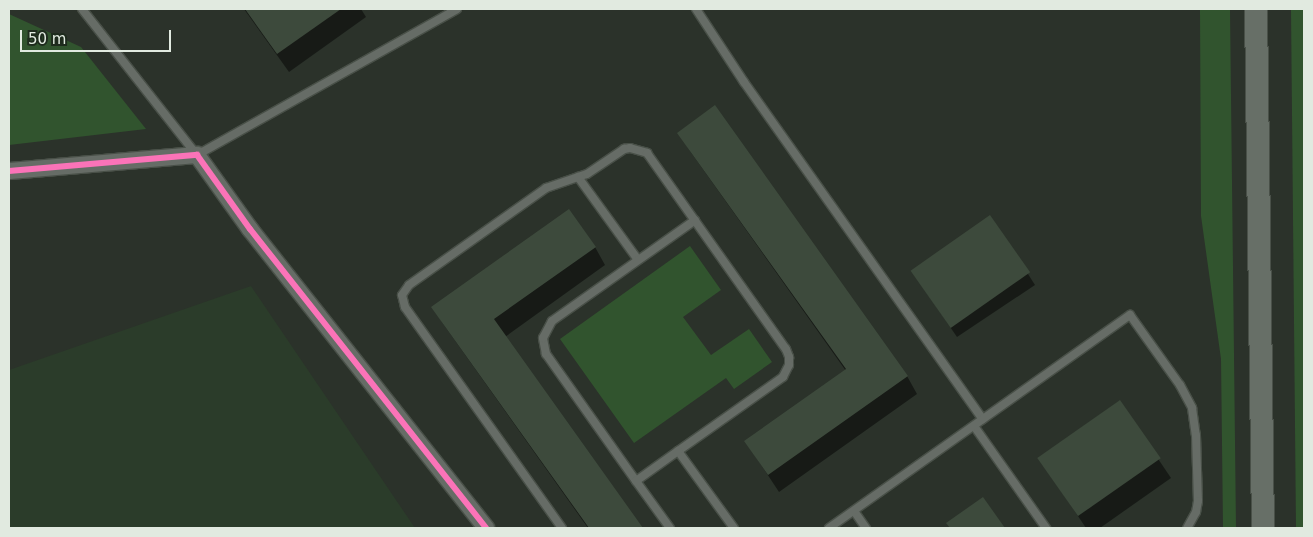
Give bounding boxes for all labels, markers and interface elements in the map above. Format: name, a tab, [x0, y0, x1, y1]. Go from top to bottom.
scale bar	[22, 20, 174, 52]
text: 50 m	[28, 30, 66, 48]

